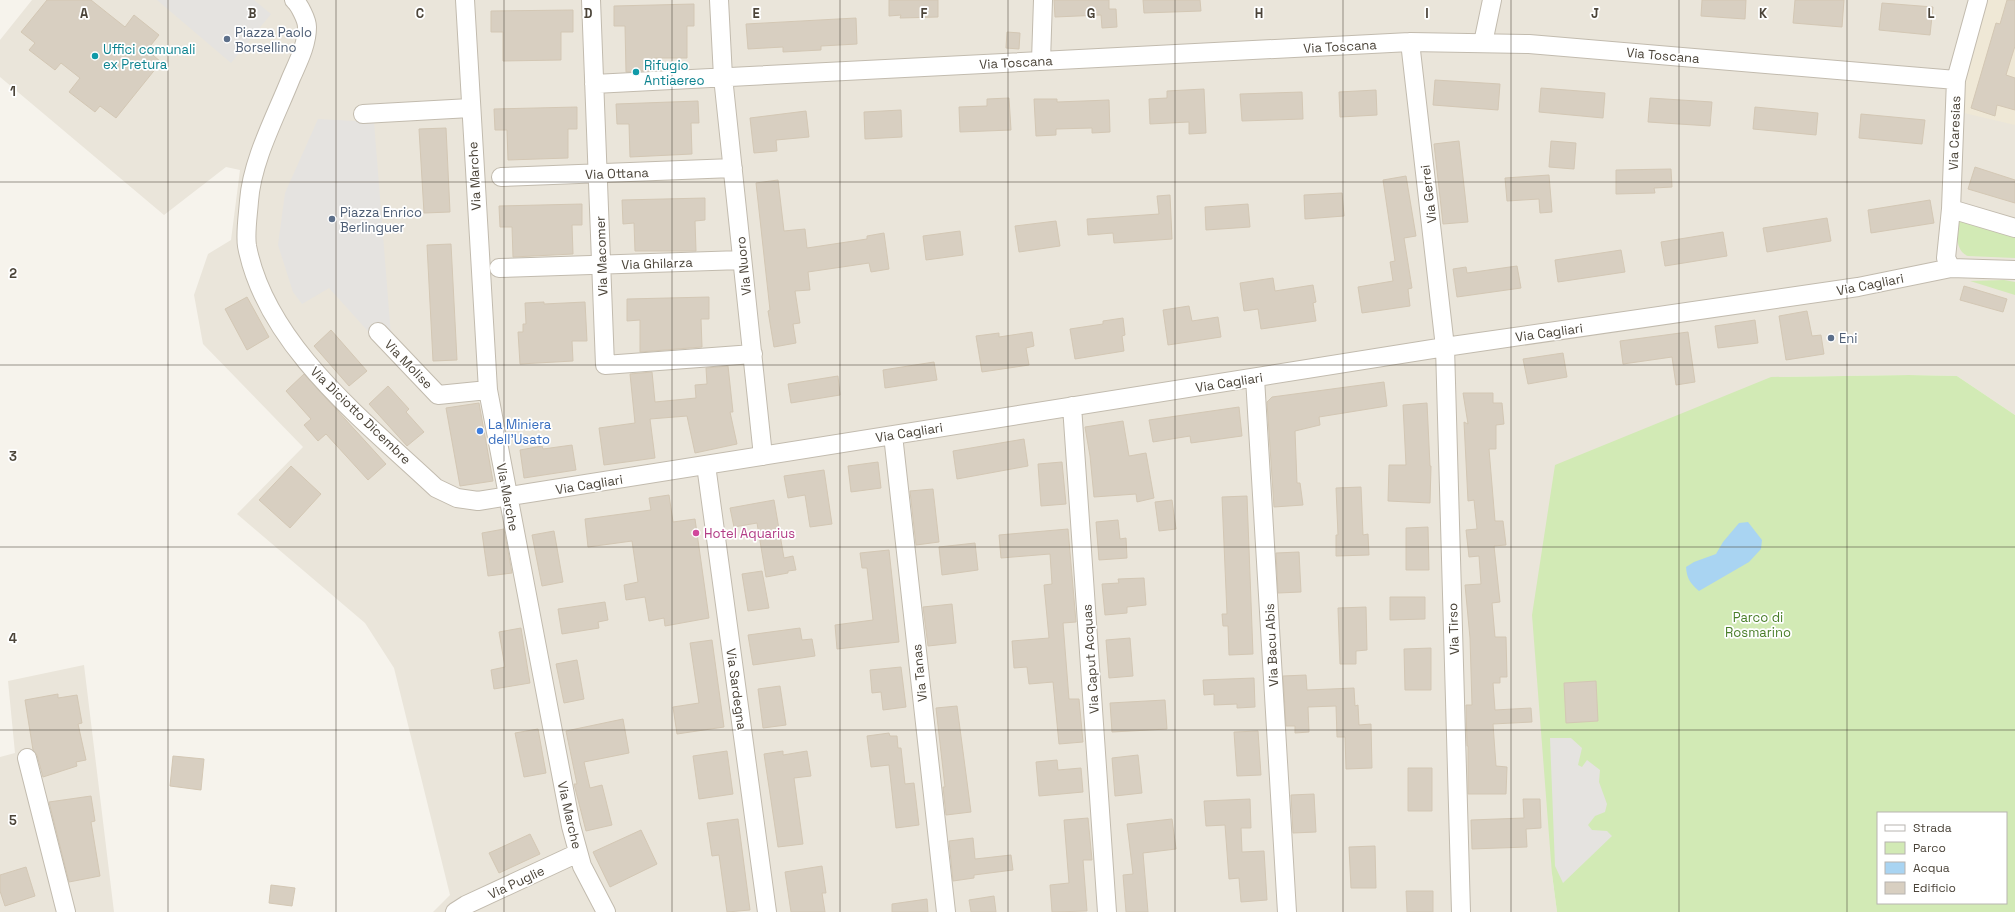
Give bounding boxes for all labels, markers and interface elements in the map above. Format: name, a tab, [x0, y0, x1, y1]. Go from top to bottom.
text: A	[80, 5, 89, 22]
text: B	[248, 5, 257, 22]
text: C	[416, 5, 424, 22]
text: D	[584, 5, 593, 22]
text: E	[752, 5, 760, 22]
text: F	[921, 5, 928, 22]
text: G	[1087, 5, 1095, 22]
text: H	[1255, 5, 1263, 22]
text: I	[1425, 5, 1429, 22]
text: J	[1591, 5, 1599, 22]
text: K	[1759, 5, 1768, 22]
text: L	[1927, 5, 1935, 22]
place label: Piazza Paolo Borsellino	[235, 24, 312, 56]
marker: Piazza Paolo Borsellino	[222, 34, 232, 44]
street label: Via Toscana	[1303, 36, 1378, 57]
place label: Uffici comunali ex Pretura	[103, 41, 195, 73]
street label: Via Toscana	[1626, 44, 1701, 67]
marker: Uffici comunali ex Pretura	[90, 51, 100, 61]
street label: Via Toscana	[979, 52, 1054, 73]
place label: Rifugio Antiaereo	[644, 57, 705, 89]
marker: Rifugio Antiaereo	[631, 67, 641, 77]
text: 1	[10, 83, 16, 100]
street label: Via Caresias	[1945, 95, 1964, 171]
street label: Via Marche	[464, 141, 485, 211]
street label: Via Ottana	[585, 164, 650, 183]
street label: Via Gerrei	[1416, 164, 1441, 224]
place label: Piazza Enrico Berlinguer	[340, 204, 422, 236]
marker: Piazza Enrico Berlinguer	[327, 214, 337, 224]
street label: Via Macomer	[592, 216, 611, 296]
street label: Via Nuoro	[732, 236, 755, 296]
street label: Via Ghilarza	[621, 254, 694, 273]
text: 2	[9, 265, 17, 282]
street label: Via Cagliari	[1835, 270, 1905, 299]
street label: Via Cagliari	[1514, 319, 1584, 346]
place label: Eni	[1839, 330, 1857, 347]
marker: Eni	[1826, 333, 1836, 343]
street label: Via Molise	[381, 336, 436, 393]
street label: Via Diciotto Dicembre	[307, 363, 415, 468]
street label: Via Cagliari	[1194, 369, 1264, 396]
place label: La Miniera dell'Usato	[488, 416, 552, 448]
street label: Via Cagliari	[874, 419, 944, 446]
marker: La Miniera dell'Usato	[475, 426, 485, 436]
text: 3	[9, 448, 17, 465]
street label: Via Marche	[493, 462, 522, 533]
street label: Via Cagliari	[554, 471, 624, 498]
place label: Hotel Aquarius	[704, 525, 795, 542]
marker: Hotel Aquarius	[691, 528, 701, 538]
street label: Via Caput Acquas	[1078, 603, 1103, 714]
street label: Via Bacu Abis	[1261, 603, 1282, 687]
street label: Via Tirso	[1444, 603, 1463, 655]
park label: Parco di Rosmarino	[1725, 609, 1791, 641]
text: 4	[9, 630, 17, 647]
street label: Via Tanas	[908, 643, 931, 703]
street label: Via Sardegna	[722, 647, 751, 731]
street label: Via Marche	[553, 780, 586, 851]
text: 5	[9, 812, 17, 829]
legend	[1877, 812, 2007, 904]
text: Strada	[1913, 820, 1952, 836]
text: Parco	[1913, 840, 1946, 856]
text: Acqua	[1913, 860, 1950, 876]
street label: Via Puglie	[485, 862, 547, 903]
text: Edificio	[1913, 880, 1956, 896]

